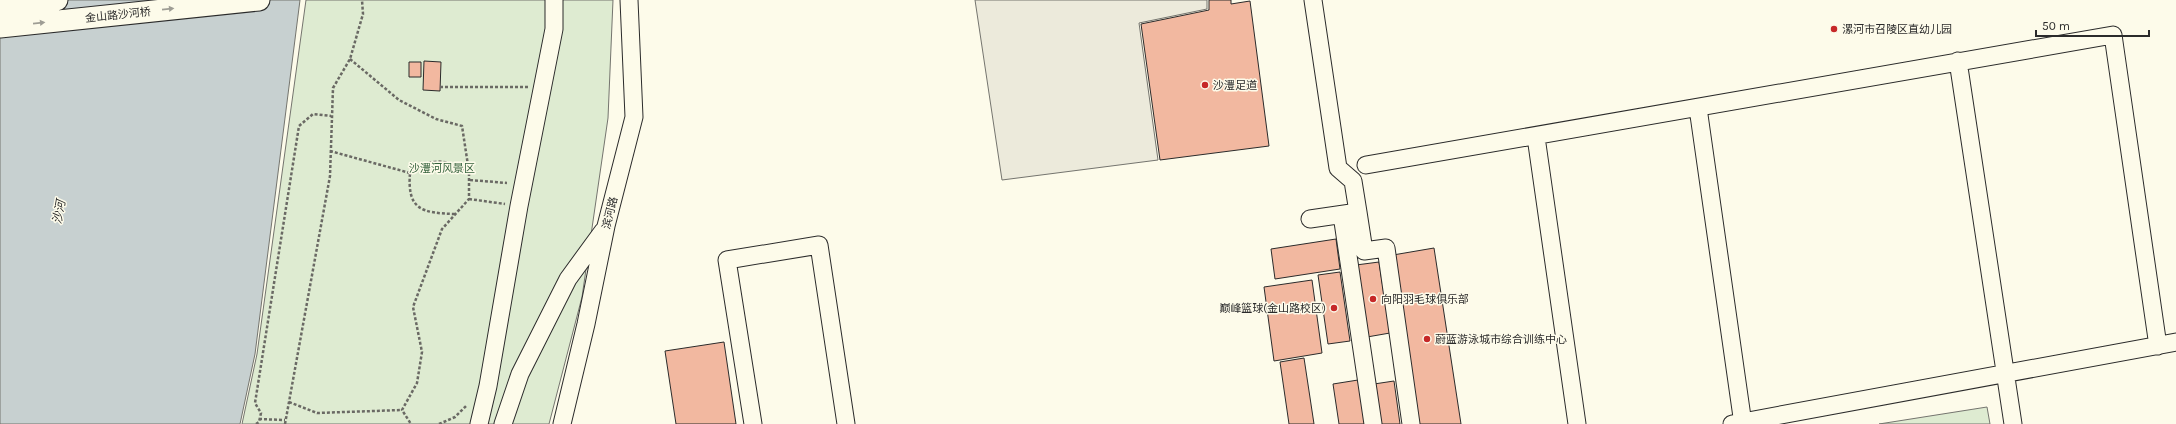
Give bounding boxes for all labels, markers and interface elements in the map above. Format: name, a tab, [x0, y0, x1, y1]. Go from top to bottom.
street label: 金山路沙河桥	[85, 5, 151, 25]
one-way arrow	[162, 6, 174, 13]
scale bar	[2036, 12, 2149, 38]
text: 50 m	[2042, 19, 2070, 33]
one-way arrow	[33, 20, 45, 26]
place label: 漯河市召陵区直幼儿园	[1842, 23, 1952, 36]
marker: 漯河市召陵区直幼儿园	[1829, 24, 1839, 34]
place label: 沙澧足道	[1213, 79, 1257, 92]
marker: 沙澧足道	[1200, 80, 1210, 90]
park label: 沙澧河风景区	[409, 162, 475, 175]
street label: 滨河路	[600, 195, 620, 231]
water label: 沙河	[50, 197, 68, 225]
place label: 向阳羽毛球俱乐部	[1381, 293, 1469, 306]
marker: 向阳羽毛球俱乐部	[1368, 294, 1378, 304]
place label: 巅峰篮球(金山路校区)	[1219, 302, 1326, 315]
marker: 巅峰篮球(金山路校区)	[1329, 303, 1339, 313]
place label: 蔚蓝游泳城市综合训练中心	[1435, 333, 1567, 346]
marker: 蔚蓝游泳城市综合训练中心	[1422, 334, 1432, 344]

